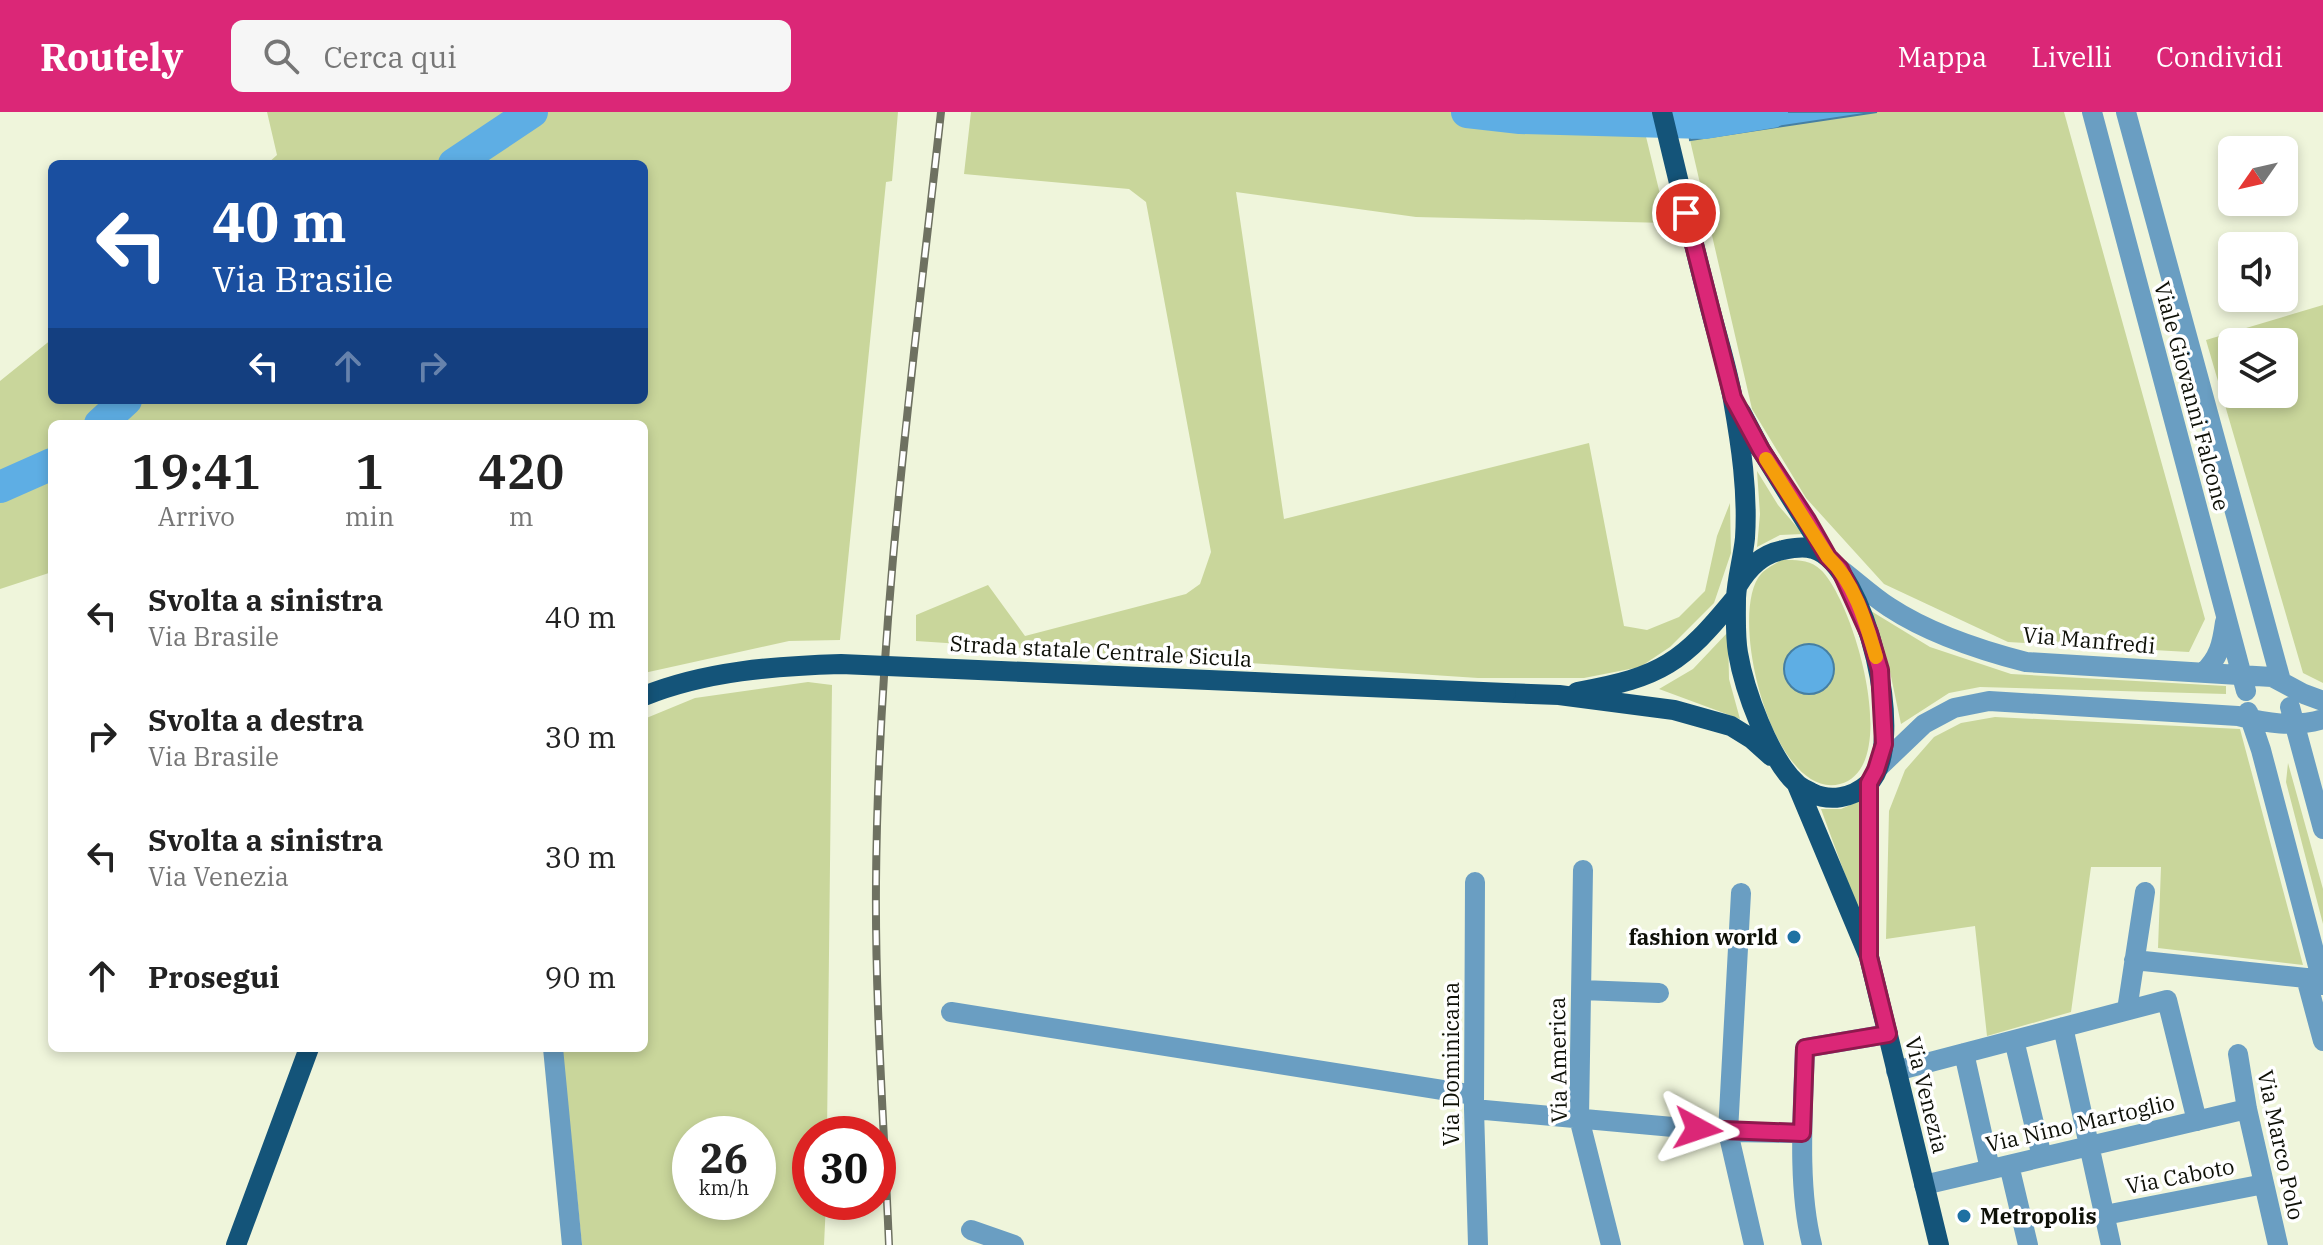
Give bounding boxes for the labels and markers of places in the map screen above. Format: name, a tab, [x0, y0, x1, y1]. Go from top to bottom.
pin	[1652, 179, 1720, 247]
place label: fashion world	[1628, 922, 1778, 951]
marker: fashion world	[1785, 928, 1803, 946]
place label: Metropolis	[1980, 1201, 2097, 1230]
marker: Metropolis	[1955, 1207, 1973, 1225]

